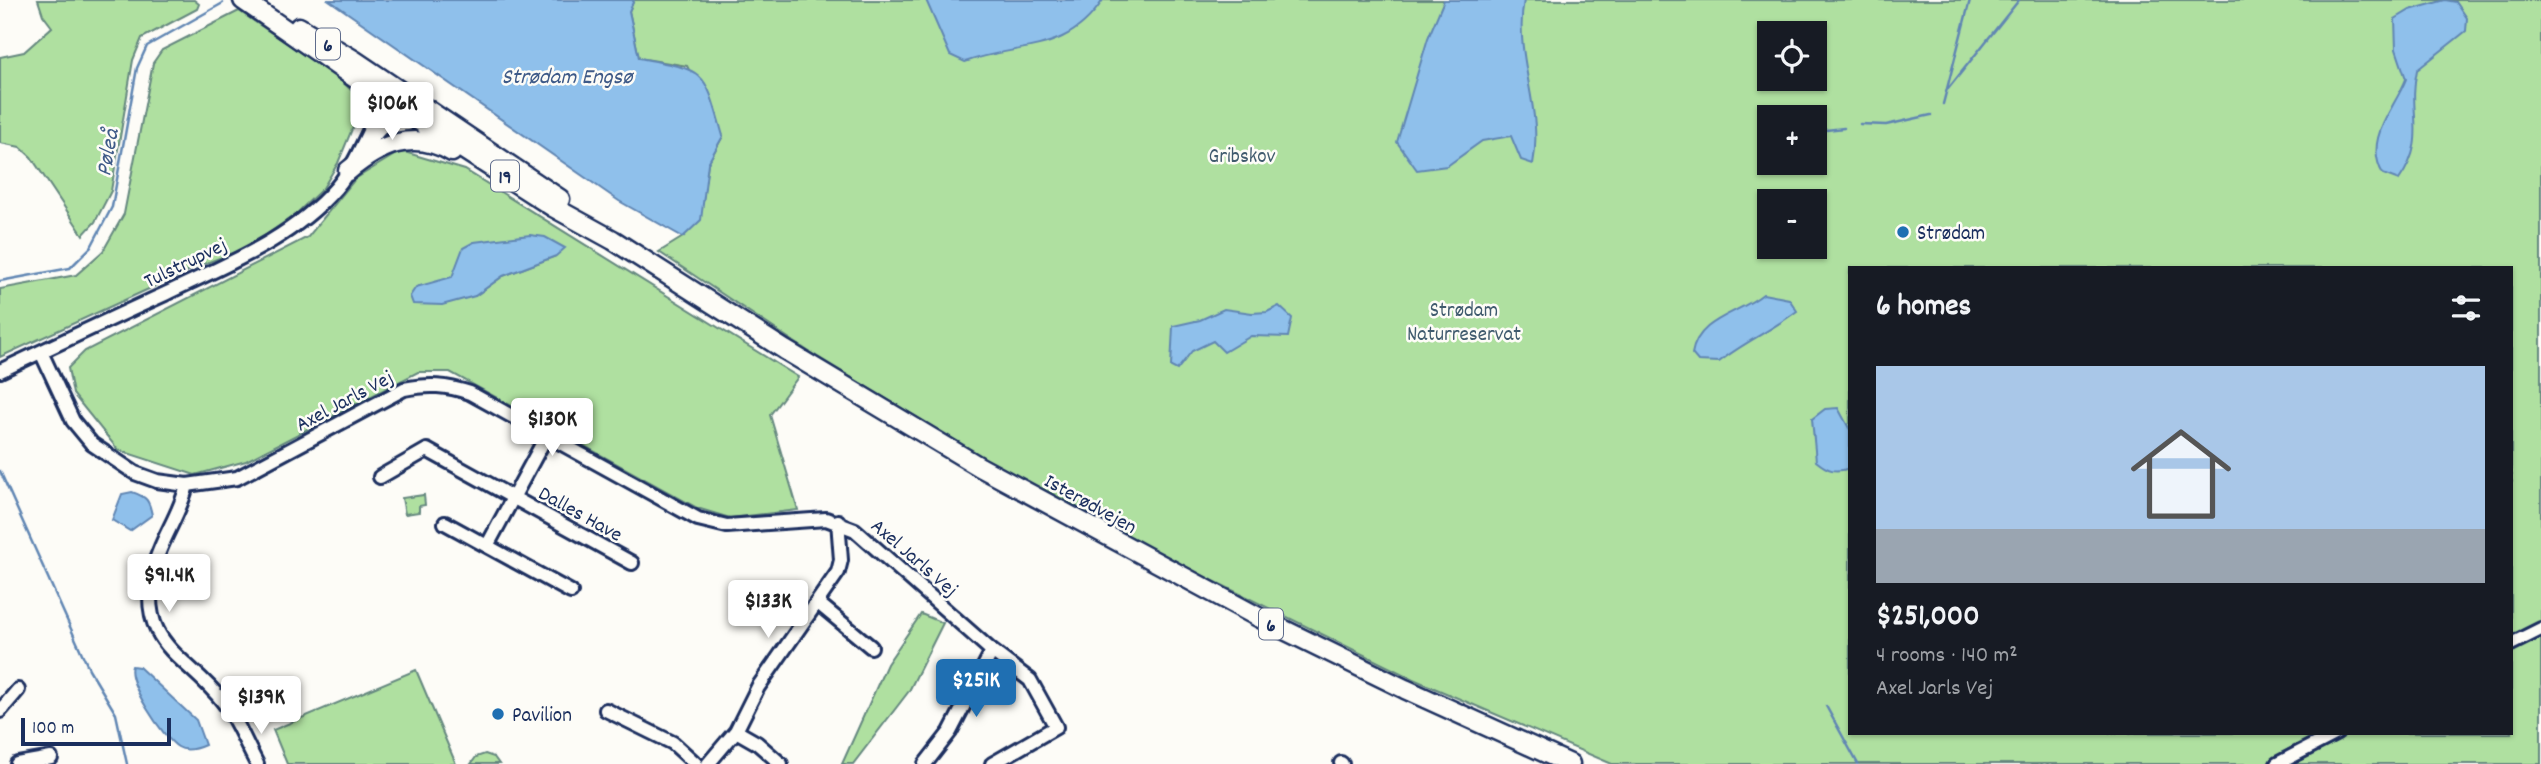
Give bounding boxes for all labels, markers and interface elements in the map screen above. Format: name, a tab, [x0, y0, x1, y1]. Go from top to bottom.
map controls	[1757, 21, 1827, 259]
button: locate	[1757, 21, 1827, 91]
road number: 6	[316, 28, 340, 60]
water label: Strødam Engsø	[501, 62, 634, 95]
pin: $106K	[343, 82, 441, 142]
text: $106K	[366, 88, 418, 121]
button: +	[1757, 105, 1827, 175]
water label: Pøleå	[89, 125, 130, 179]
park label: Gribskov	[1209, 143, 1276, 173]
road number: 19	[491, 160, 519, 192]
button: −	[1757, 189, 1827, 259]
place label: Strødam	[1917, 220, 1985, 250]
marker: Strødam	[1895, 224, 1911, 240]
street label: Tulstrupvej	[140, 232, 233, 298]
text: 6 homes	[1876, 287, 1971, 330]
icon: filters	[2447, 289, 2485, 327]
park label: Strødam Naturreservat	[1407, 297, 1521, 351]
street label: Axel Jarls Vej	[291, 364, 400, 441]
pin: $130K	[503, 398, 601, 458]
text: $130K	[527, 404, 577, 437]
icon: home	[2118, 411, 2244, 537]
street label: Isterødvejen	[1038, 468, 1141, 543]
street label: Dalles Have	[532, 480, 627, 551]
street label: Axel Jarls Vej	[863, 513, 963, 606]
pin: $91.4K	[112, 554, 226, 614]
text: $91.4K	[143, 560, 195, 593]
pin: $133K	[719, 580, 817, 640]
text: $133K	[744, 586, 792, 619]
text: $251,000	[1876, 597, 1980, 640]
road number: 6	[1259, 608, 1283, 639]
text: 4 rooms · 140 m²	[1876, 640, 2018, 673]
pin: $251K	[927, 660, 1025, 719]
text: $251K	[952, 665, 1000, 698]
text: Axel Jarls Vej	[1876, 673, 1993, 706]
pin: $139K	[212, 676, 310, 736]
text: $139K	[237, 682, 285, 715]
place label: Pavilion	[512, 702, 572, 732]
marker: Pavilion	[490, 706, 506, 722]
scale bar	[21, 715, 172, 747]
text: 100 m	[32, 716, 74, 743]

